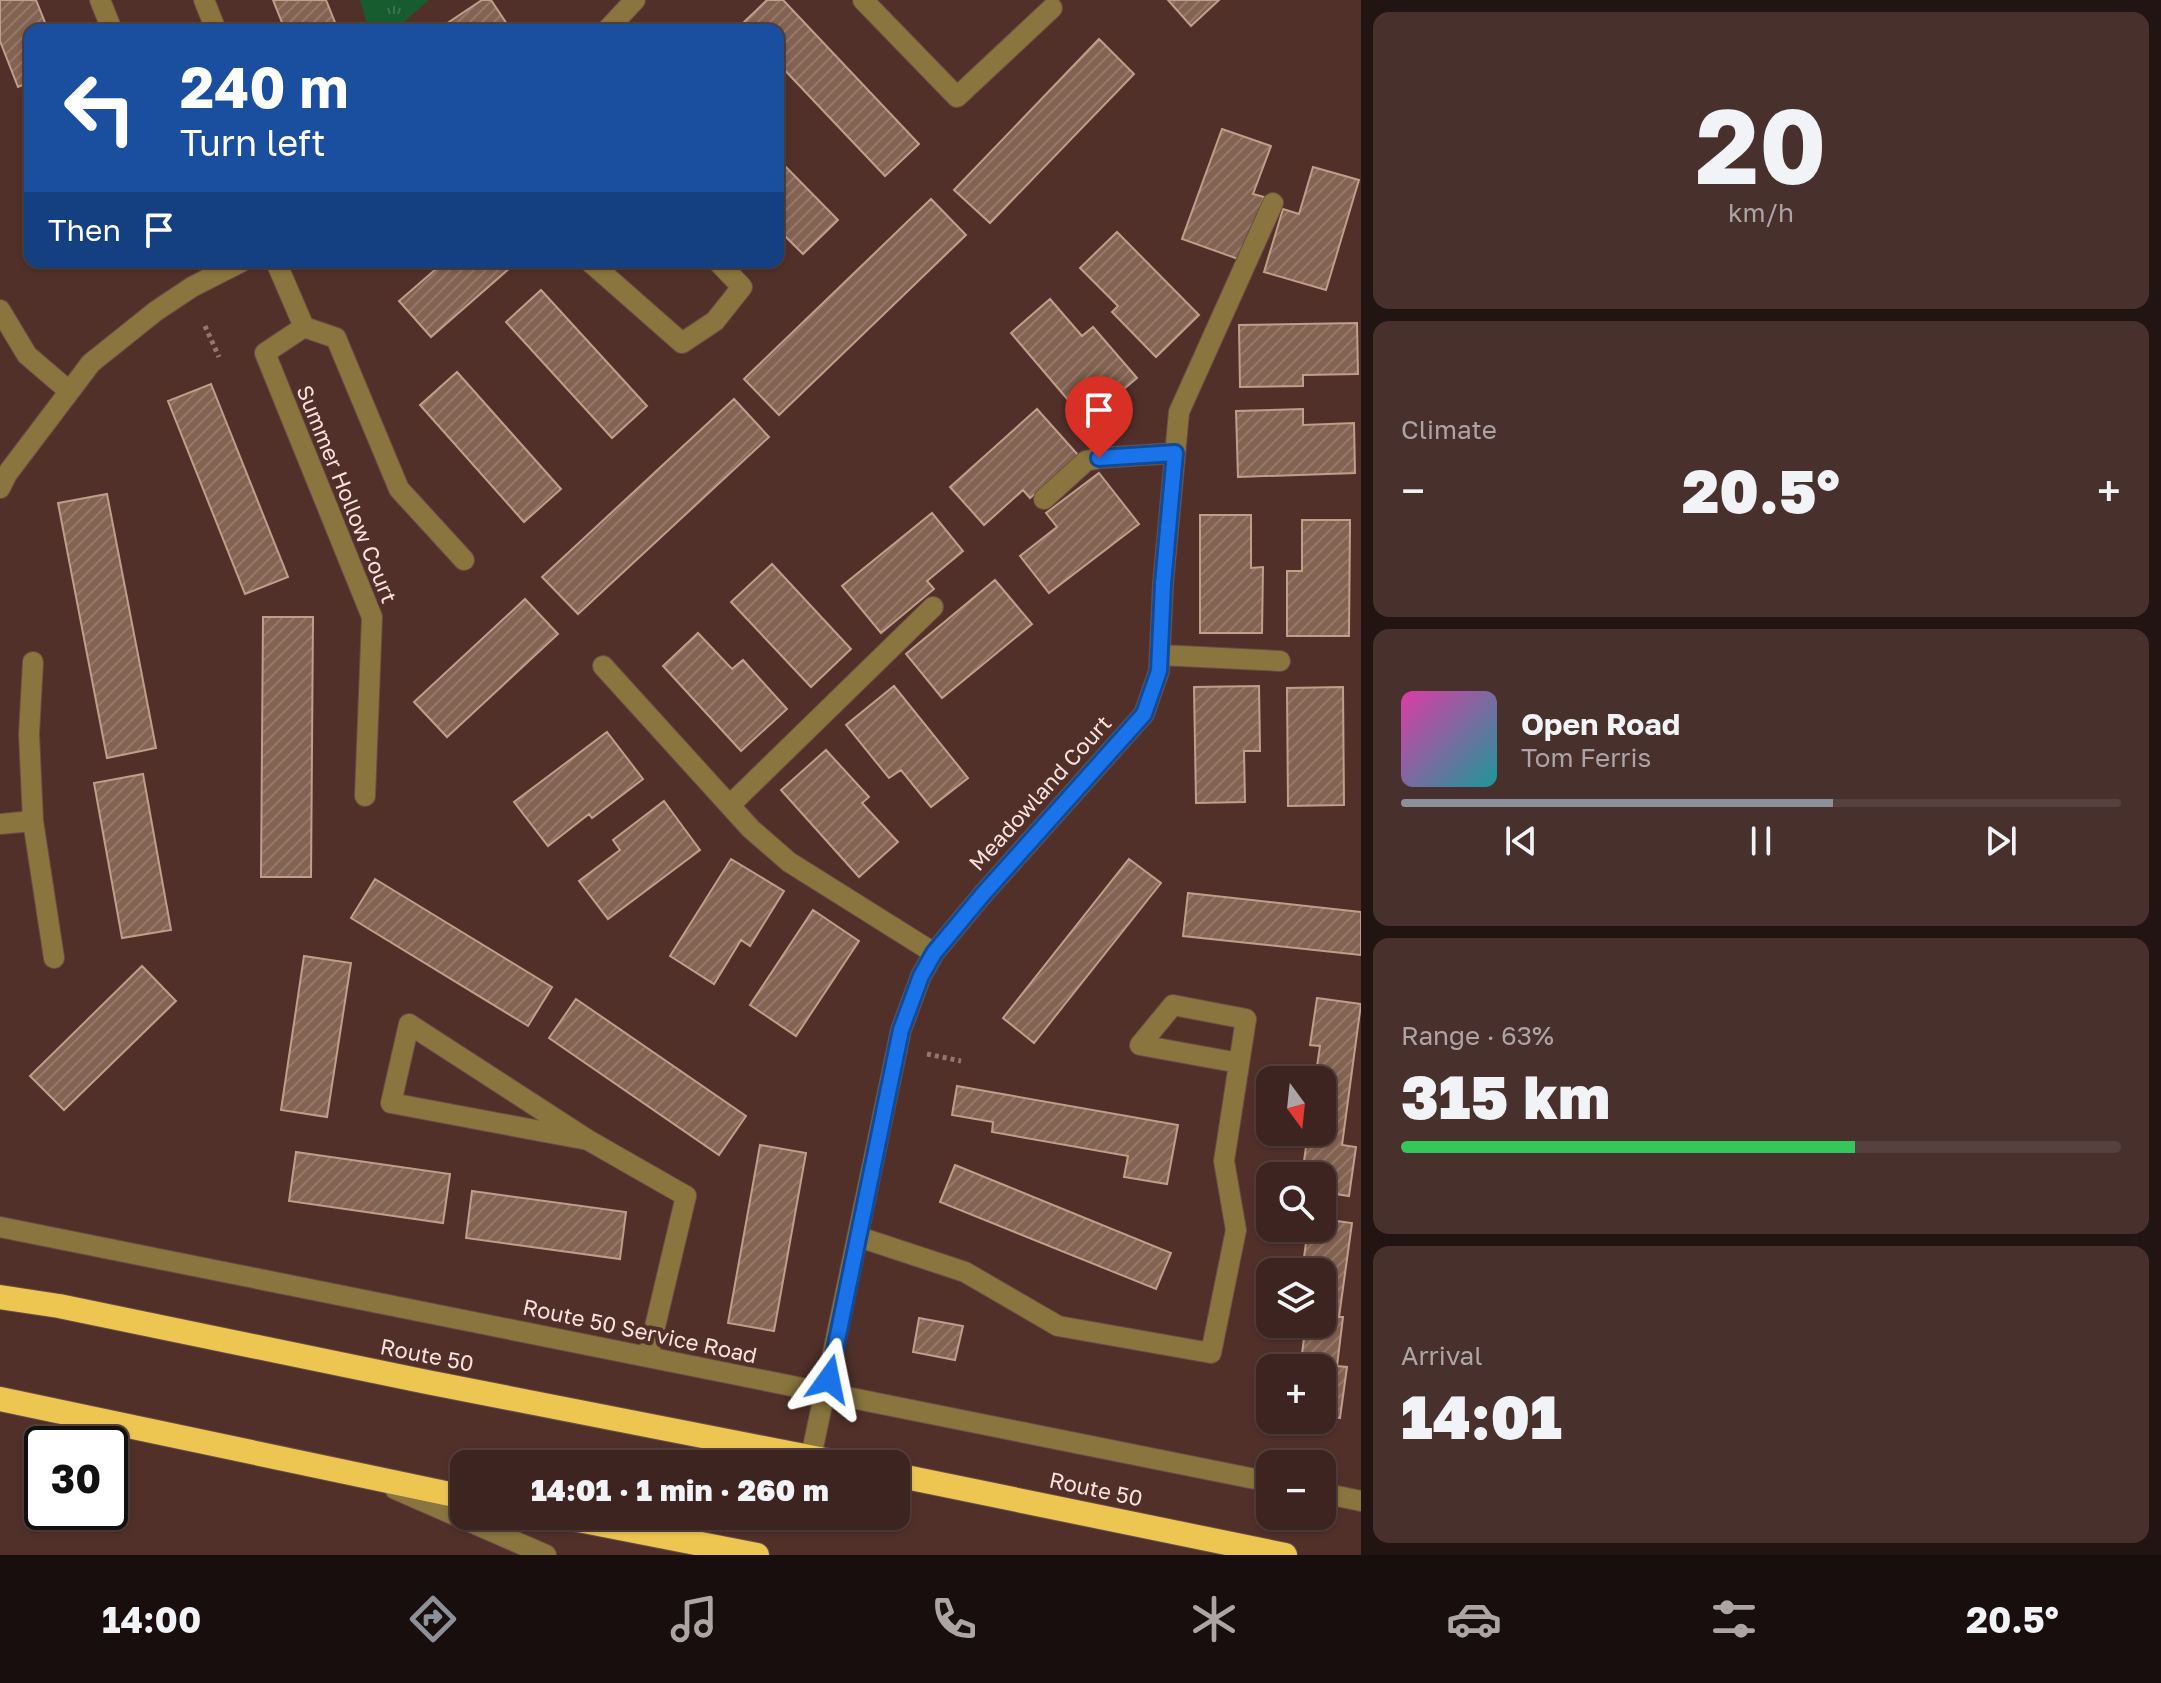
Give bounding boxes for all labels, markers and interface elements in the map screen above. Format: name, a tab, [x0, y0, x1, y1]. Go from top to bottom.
text: 240 m	[180, 53, 349, 120]
icon: left	[48, 56, 152, 160]
text: 20	[1695, 82, 1827, 207]
text: Turn left	[180, 121, 326, 164]
text: km/h	[1728, 197, 1794, 228]
icon: arrive	[137, 208, 181, 252]
text: Then	[48, 212, 121, 248]
pin	[1065, 376, 1133, 458]
street label: Summer Hollow Court	[291, 381, 404, 607]
icon: arrive	[1077, 388, 1121, 432]
text: Climate	[1401, 414, 1497, 445]
text: 20.5°	[1682, 454, 1840, 526]
text: −	[1401, 464, 1425, 517]
text: +	[2097, 464, 2121, 517]
text: Open Road	[1521, 706, 1680, 742]
street label: Meadowland Court	[963, 709, 1116, 876]
text: Tom Ferris	[1521, 742, 1651, 773]
icon: previous	[1499, 819, 1543, 863]
icon: pause	[1739, 819, 1783, 863]
icon: next	[1979, 819, 2023, 863]
text: Range · 63%	[1401, 1020, 1554, 1051]
text: 315 km	[1401, 1060, 1610, 1132]
north arrow	[1256, 1066, 1336, 1146]
map controls	[1256, 1066, 1336, 1530]
button: search	[1256, 1162, 1336, 1242]
button: layers	[1256, 1258, 1336, 1338]
street label: Route 50 Service Road	[521, 1292, 760, 1369]
street label: Route 50	[378, 1332, 476, 1377]
position arrow	[787, 1337, 871, 1421]
text: Arrival	[1401, 1340, 1482, 1371]
button: +	[1256, 1354, 1336, 1434]
text: 14:01	[1401, 1380, 1562, 1452]
speed limit sign: 30	[24, 1426, 128, 1530]
button: −	[1256, 1450, 1336, 1530]
street label: Route 50	[1047, 1465, 1145, 1512]
text: 14:01 · 1 min · 260 m	[531, 1472, 829, 1508]
icon: directions	[405, 1591, 461, 1647]
icon: music	[666, 1591, 722, 1647]
icon: phone	[926, 1591, 982, 1647]
icon: climate	[1186, 1591, 1242, 1647]
icon: car	[1446, 1591, 1502, 1647]
icon: filters	[1706, 1591, 1762, 1647]
text: 14:00	[102, 1598, 201, 1641]
text: 20.5°	[1966, 1598, 2059, 1641]

